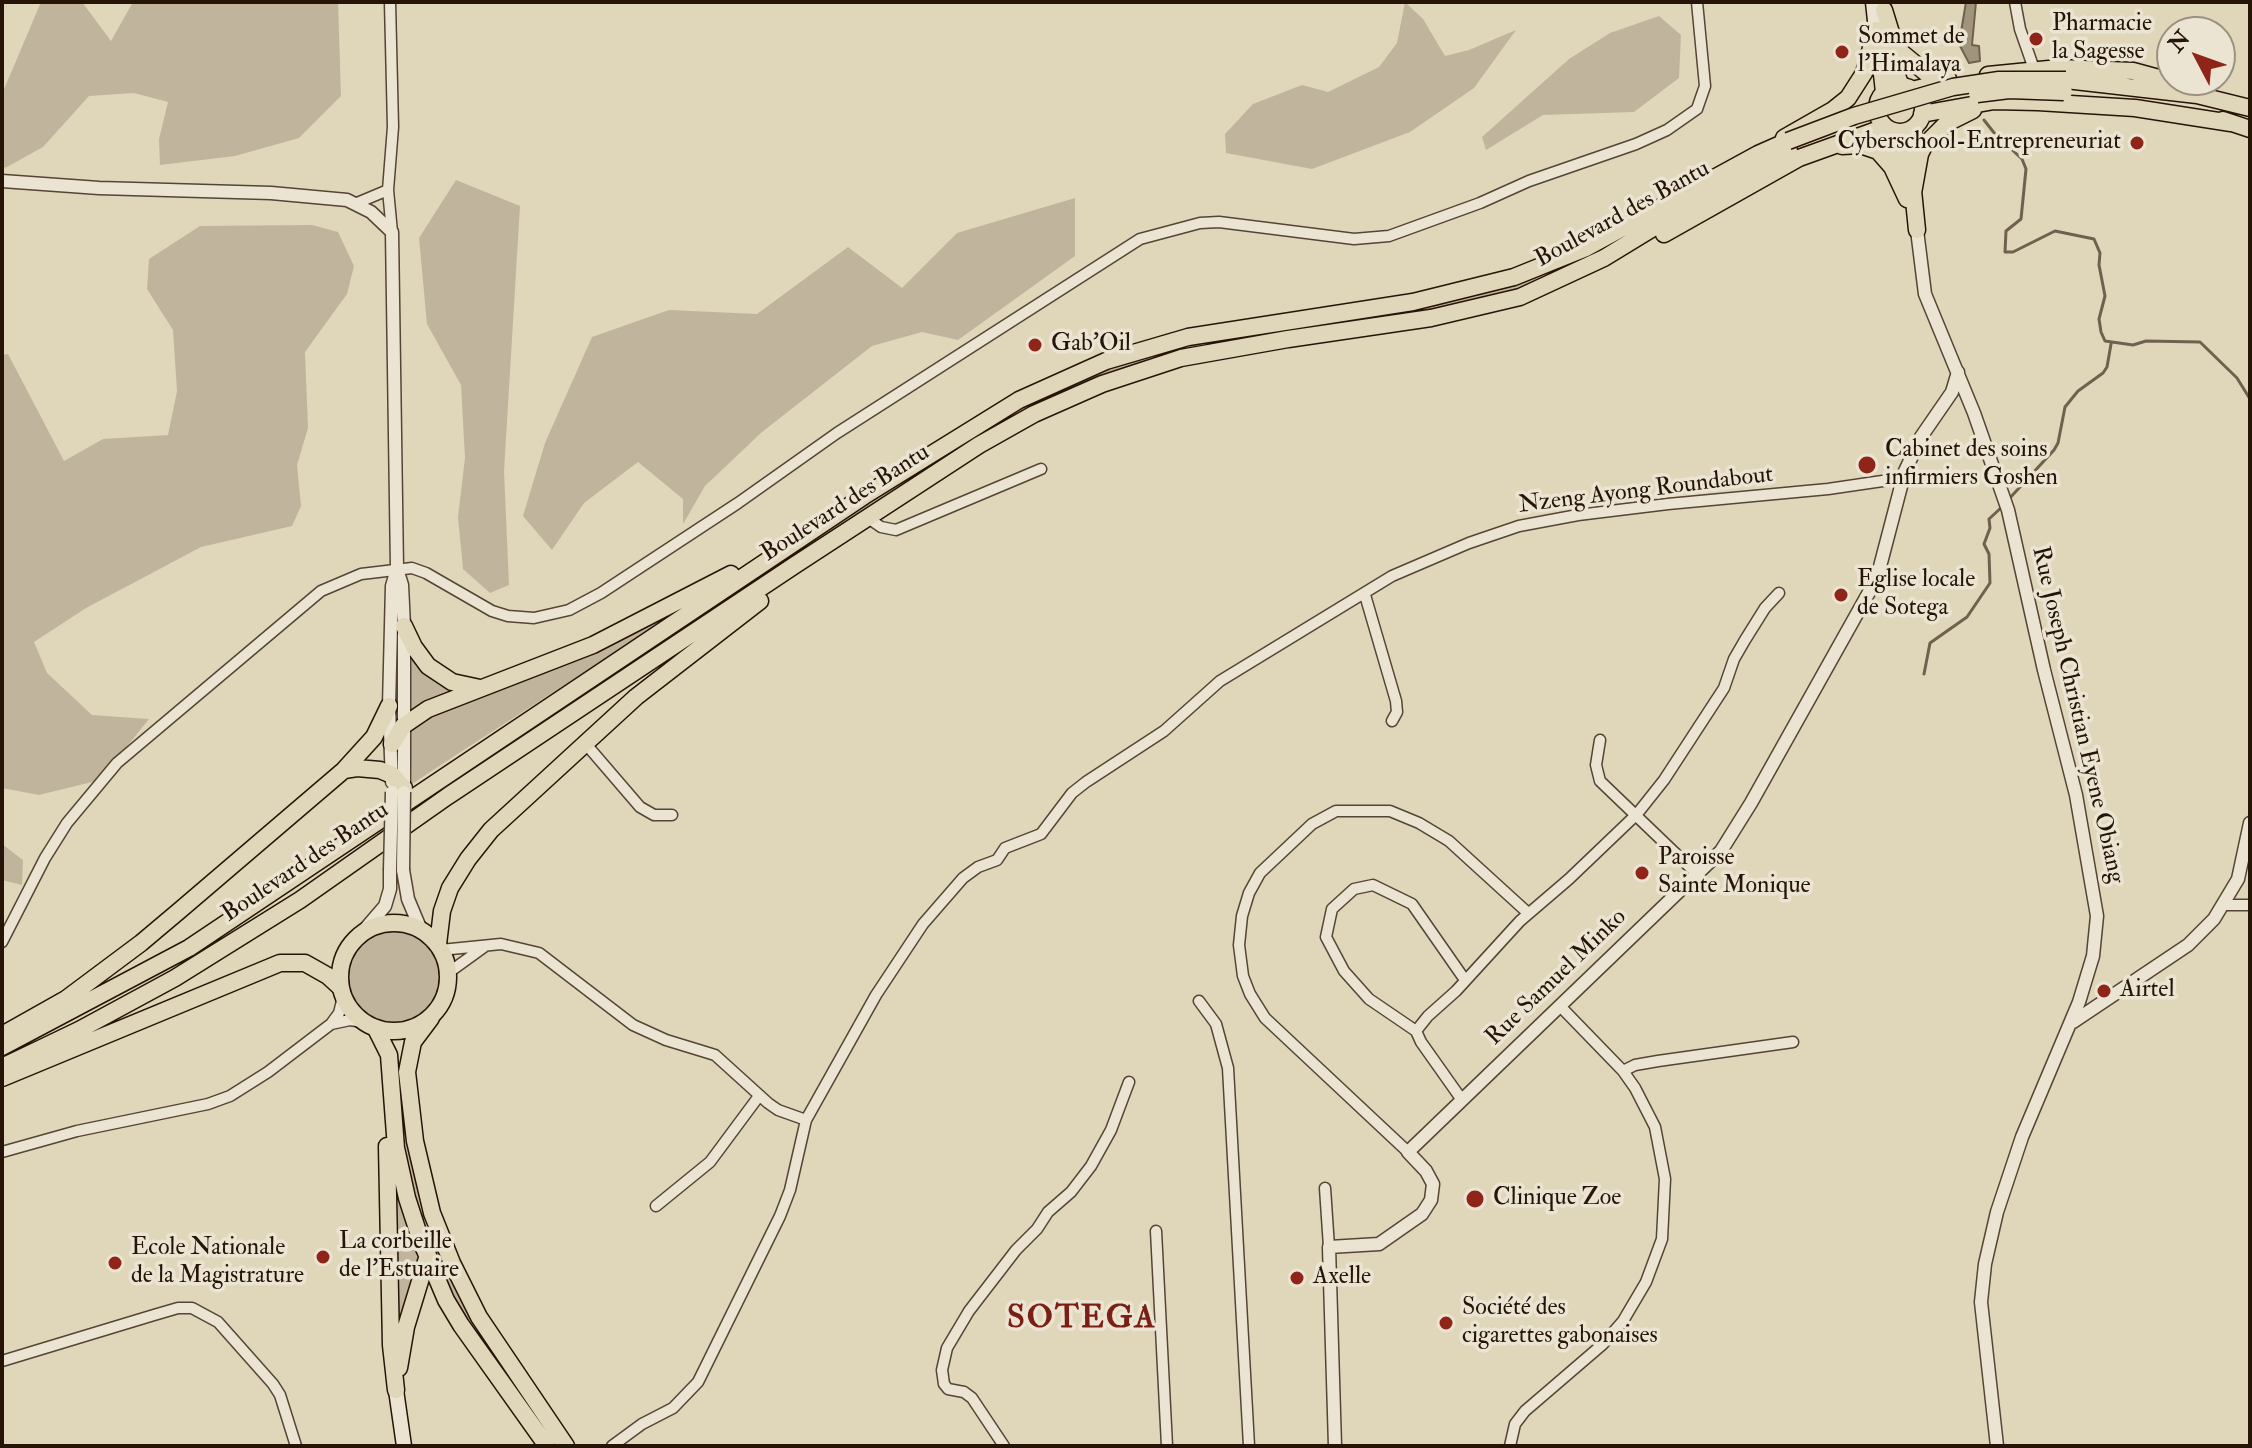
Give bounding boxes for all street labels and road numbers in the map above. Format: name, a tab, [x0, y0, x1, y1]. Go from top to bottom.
street label: Boulevard des Bantu	[1531, 155, 1715, 275]
street label: Boulevard des Bantu	[757, 439, 935, 569]
street label: Nzeng Ayong Roundabout	[1517, 461, 1775, 521]
street label: Rue Joseph Christian Eyene Obiang	[2024, 544, 2130, 886]
street label: Boulevard des Bantu	[217, 797, 395, 929]
street label: Rue Samuel Minko	[1481, 904, 1633, 1052]

